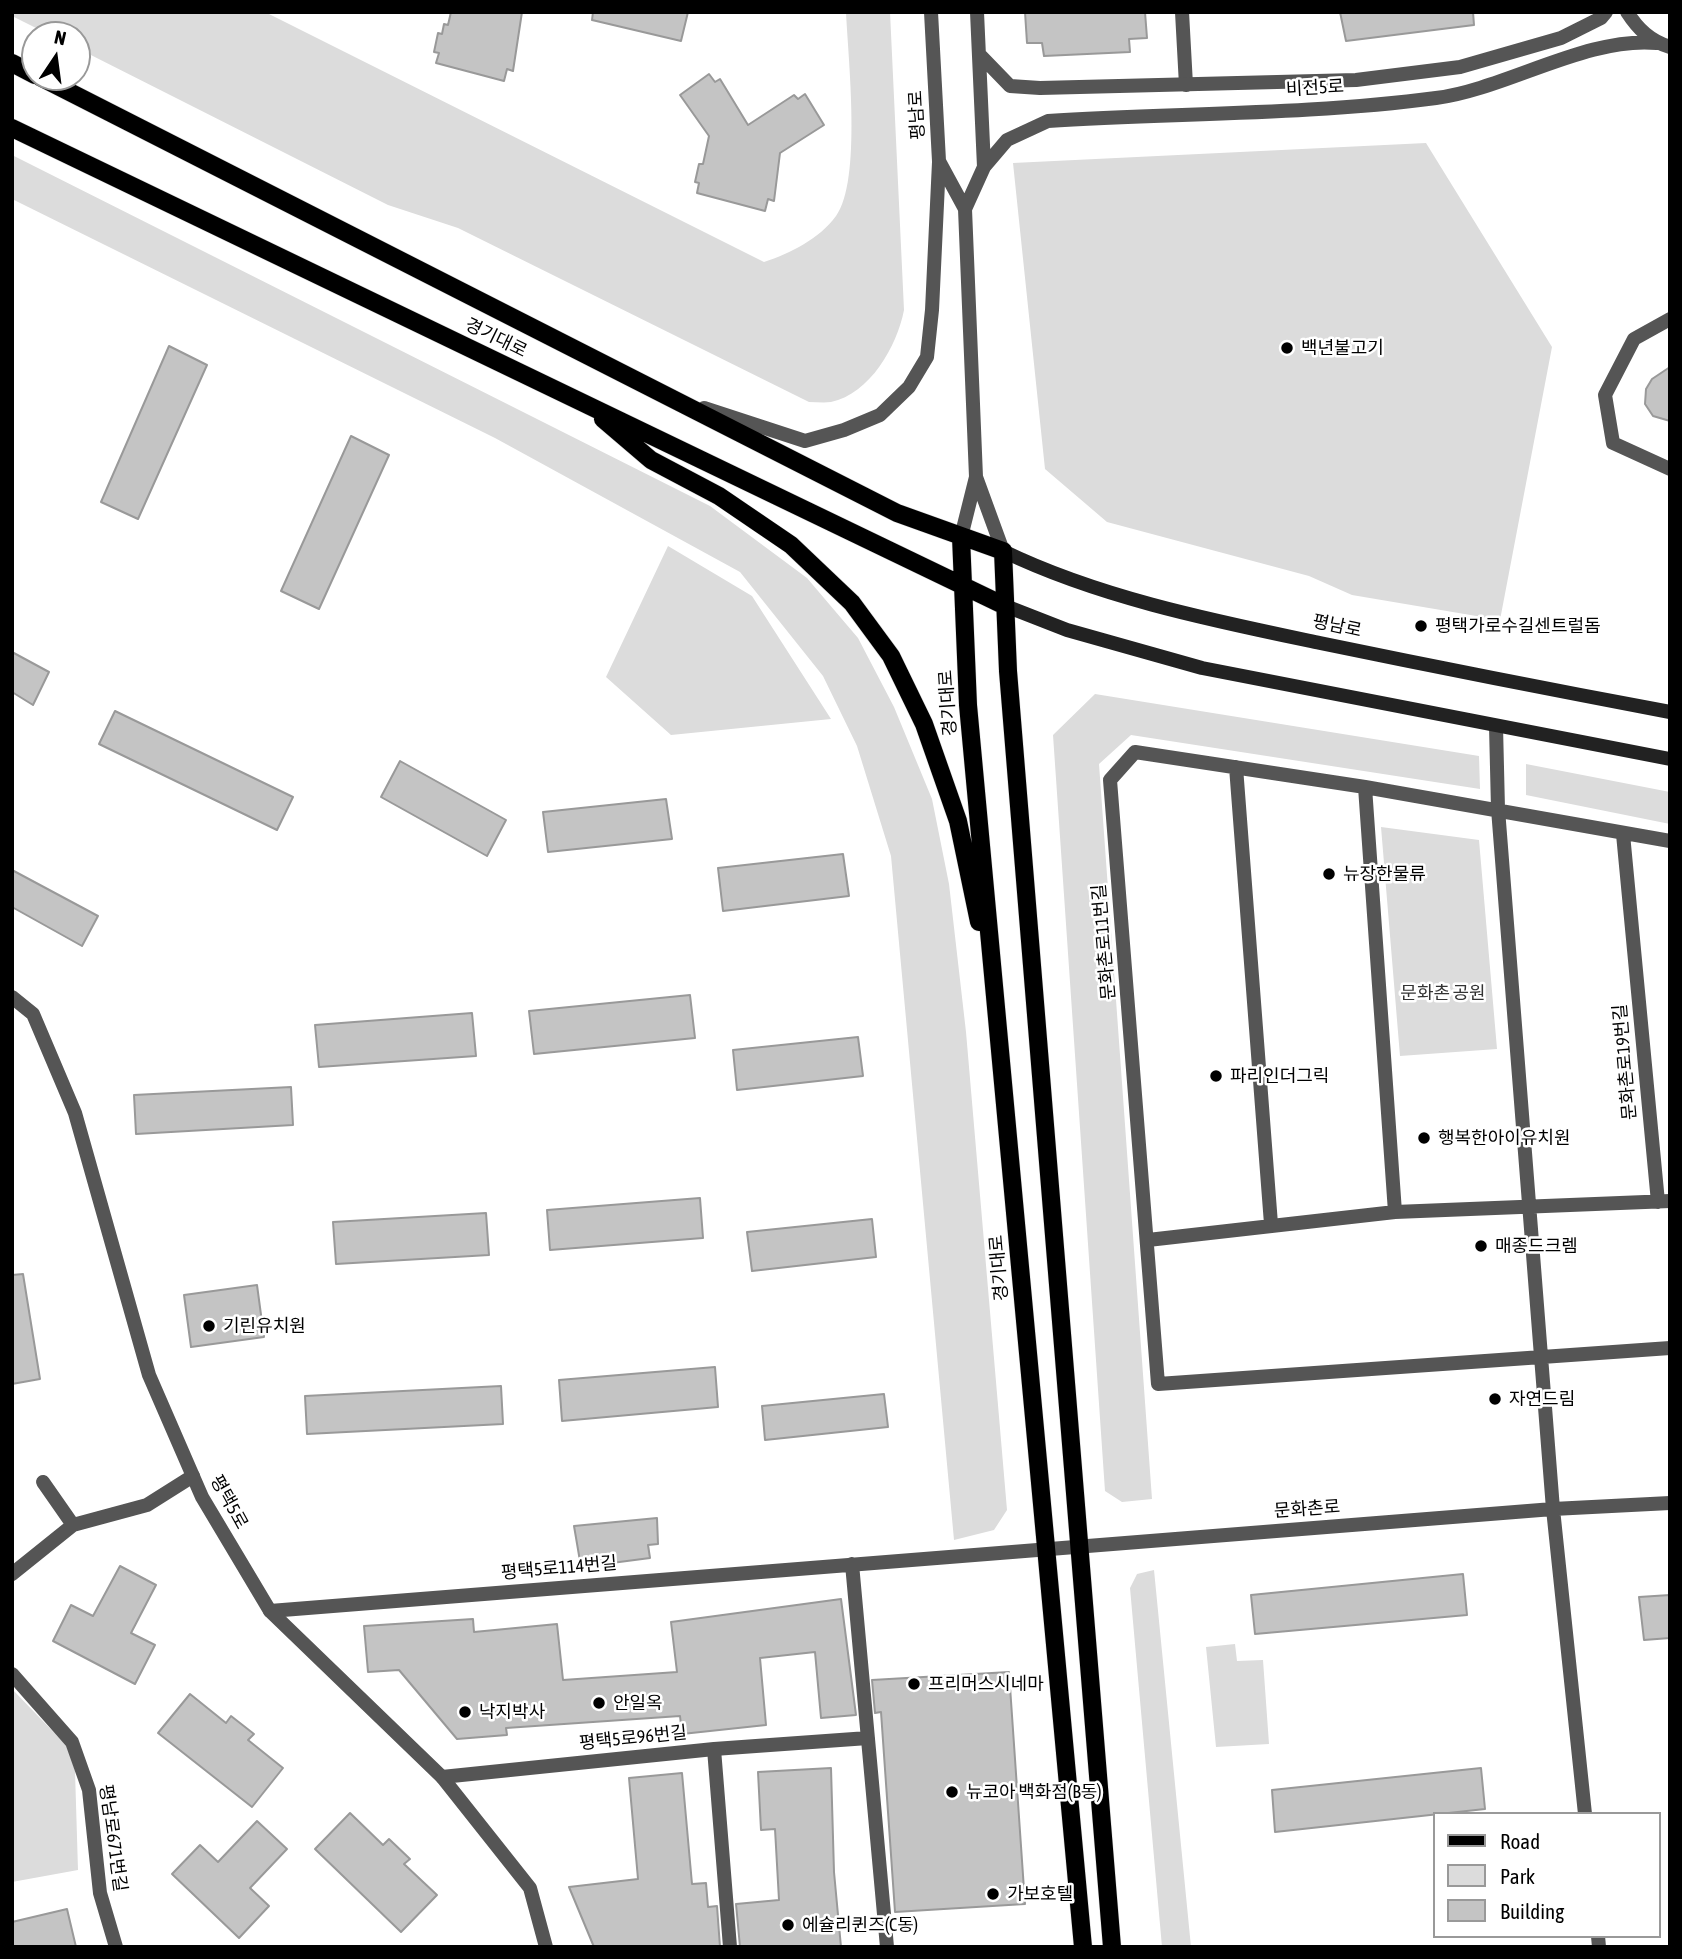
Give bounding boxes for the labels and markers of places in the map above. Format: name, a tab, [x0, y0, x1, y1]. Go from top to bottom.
place label: 백년불고기	[1301, 337, 1384, 359]
marker: 백년불고기	[1279, 340, 1295, 356]
place label: 평택가로수길센트럴돔	[1435, 615, 1601, 637]
marker: 평택가로수길센트럴돔	[1413, 618, 1429, 634]
place label: 뉴장한물류	[1343, 863, 1426, 885]
marker: 뉴장한물류	[1321, 866, 1337, 882]
place label: 파리인더그릭	[1230, 1065, 1329, 1087]
marker: 파리인더그릭	[1208, 1068, 1224, 1084]
place label: 행복한아이유치원	[1438, 1127, 1570, 1149]
marker: 행복한아이유치원	[1416, 1130, 1432, 1146]
place label: 매종드크렘	[1495, 1235, 1578, 1257]
marker: 매종드크렘	[1473, 1238, 1489, 1254]
place label: 기린유치원	[223, 1315, 306, 1337]
marker: 기린유치원	[201, 1318, 217, 1334]
place label: 자연드림	[1509, 1388, 1575, 1410]
marker: 자연드림	[1487, 1391, 1503, 1407]
place label: 프리머스시네마	[928, 1673, 1044, 1695]
marker: 프리머스시네마	[906, 1676, 922, 1692]
place label: 안일옥	[613, 1692, 663, 1714]
marker: 안일옥	[591, 1695, 607, 1711]
place label: 낙지박사	[479, 1701, 545, 1723]
marker: 낙지박사	[457, 1704, 473, 1720]
place label: 뉴코아 백화점(B동)	[966, 1781, 1102, 1803]
marker: 뉴코아 백화점(B동)	[944, 1784, 960, 1800]
place label: 가보호텔	[1007, 1883, 1073, 1905]
marker: 가보호텔	[985, 1886, 1001, 1902]
place label: 에슐리퀸즈(C동)	[802, 1914, 918, 1936]
marker: 에슐리퀸즈(C동)	[780, 1917, 796, 1933]

